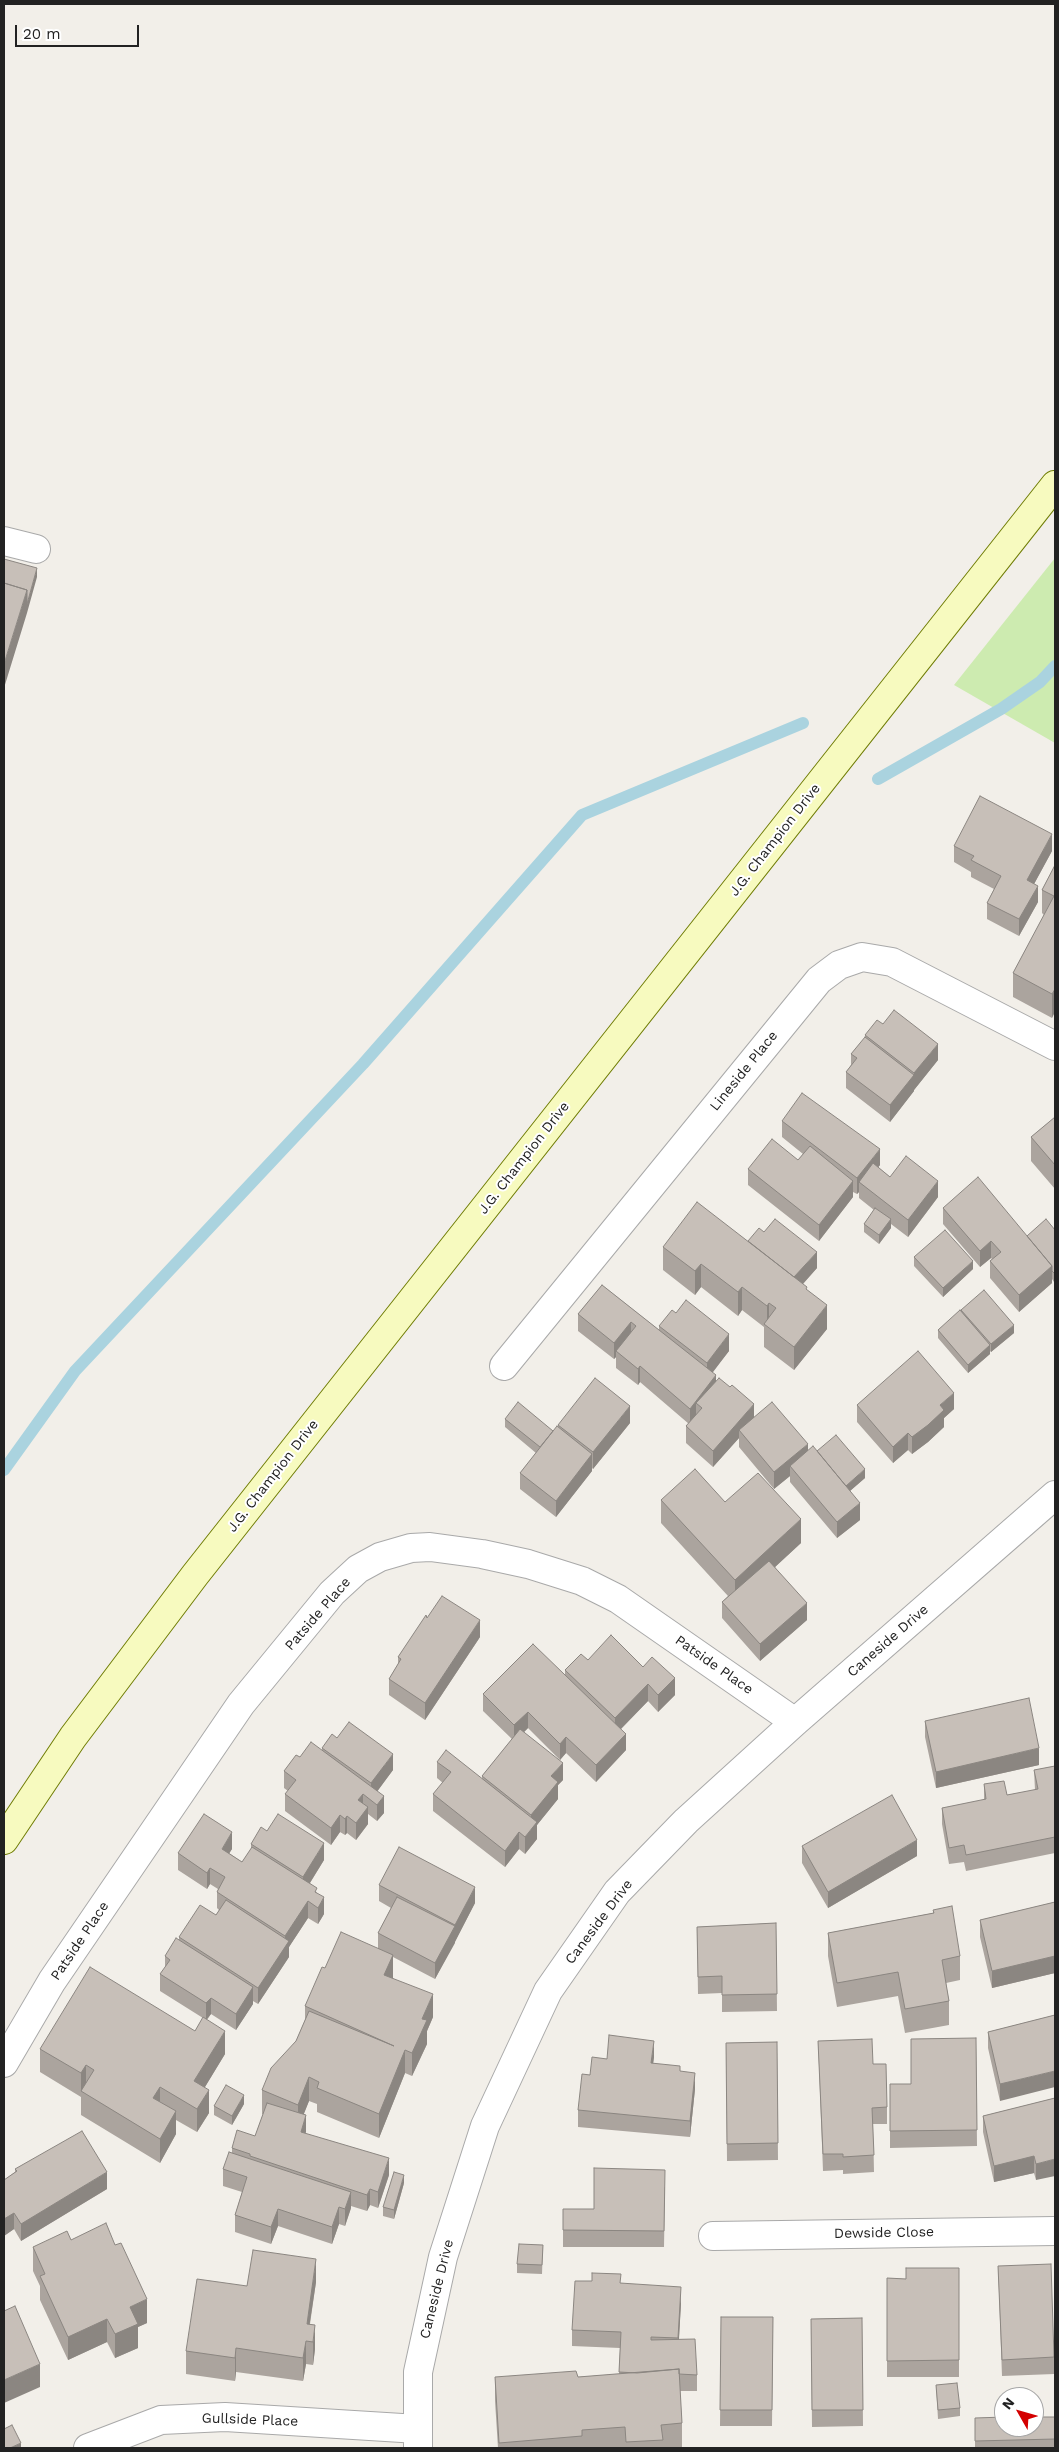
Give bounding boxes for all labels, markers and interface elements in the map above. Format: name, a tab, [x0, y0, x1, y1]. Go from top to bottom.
scale bar	[18, 15, 141, 47]
text: 20 m	[23, 25, 61, 43]
street label: J.G. Champion Drive	[726, 780, 824, 900]
street label: Lineside Place	[707, 1028, 781, 1114]
street label: J.G. Champion Drive	[475, 1098, 573, 1218]
street label: J.G. Champion Drive	[224, 1416, 322, 1536]
street label: Patside Place	[282, 1574, 354, 1654]
street label: Caneside Drive	[844, 1601, 932, 1681]
street label: Patside Place	[672, 1632, 756, 1698]
street label: Caneside Drive	[562, 1876, 636, 1968]
street label: Patside Place	[47, 1898, 113, 1984]
street label: Dewside Close	[834, 2224, 934, 2242]
street label: Caneside Drive	[417, 2238, 457, 2340]
north arrow	[994, 2387, 1044, 2437]
text: N	[998, 2394, 1017, 2412]
street label: Gullside Place	[201, 2410, 299, 2430]

